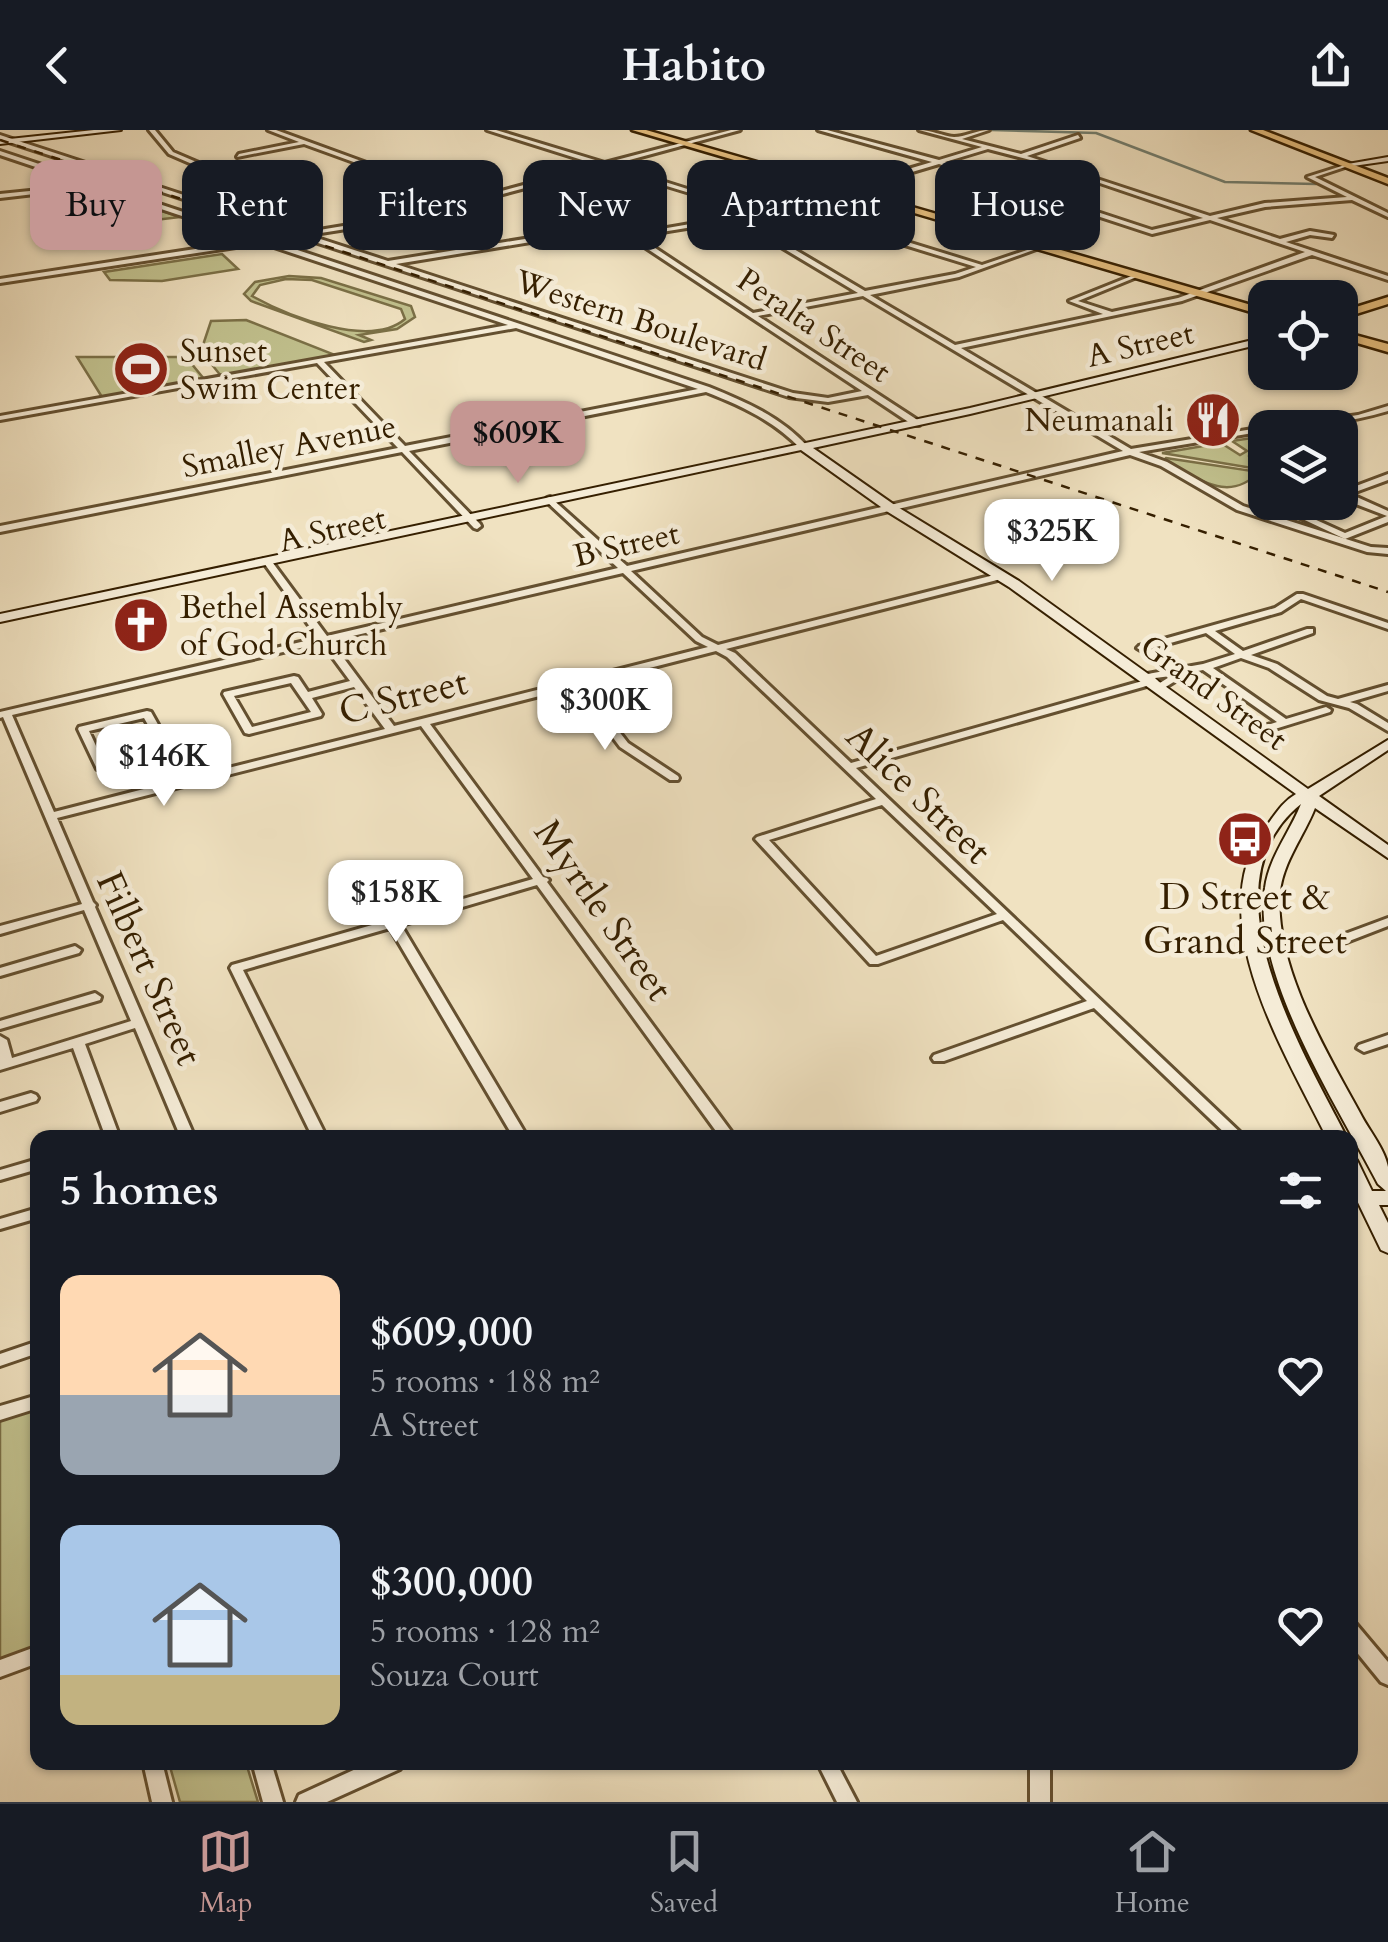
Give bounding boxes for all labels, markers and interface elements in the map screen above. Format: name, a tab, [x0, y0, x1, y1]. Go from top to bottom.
text: Habito	[622, 35, 766, 96]
icon: back	[30, 38, 85, 93]
icon: share	[1303, 38, 1358, 93]
chip: Buy	[30, 160, 162, 250]
chip: Rent	[182, 160, 323, 250]
chip: Filters	[343, 160, 503, 250]
chip: New	[523, 160, 667, 250]
chip: Apartment	[687, 160, 915, 250]
chip: House	[935, 160, 1100, 250]
street label: Peralta Street	[728, 258, 899, 393]
street label: Western Boulevard	[509, 259, 772, 382]
map controls	[1248, 280, 1358, 520]
button: locate	[1248, 280, 1358, 390]
street label: A Street	[1082, 311, 1198, 379]
place label: Sunset Swim Center	[180, 330, 360, 411]
sports icon: Sunset Swim Center	[111, 339, 171, 399]
restaurant icon: Neumanali	[1183, 390, 1243, 450]
place label: Neumanali	[1025, 399, 1174, 443]
pin: $609K	[448, 401, 588, 486]
street label: Smalley Avenue	[178, 405, 400, 489]
button: layers	[1248, 410, 1358, 520]
text: $609K	[472, 411, 564, 455]
street label: A Street	[274, 496, 390, 564]
pin: $325K	[982, 499, 1122, 584]
text: $325K	[1006, 509, 1098, 553]
street label: B Street	[569, 511, 683, 578]
place label: Bethel Assembly of God Church	[180, 586, 403, 667]
church icon: Bethel Assembly of God Church	[111, 595, 171, 655]
street label: Grand Street	[1131, 625, 1296, 761]
street label: C Street	[334, 656, 473, 738]
pin: $300K	[535, 668, 675, 753]
text: $300K	[559, 678, 651, 722]
street label: Alice Street	[834, 711, 1002, 876]
pin: $146K	[94, 724, 234, 809]
text: $146K	[118, 734, 210, 778]
bus stop icon: D Street & Grand Street	[1215, 809, 1275, 869]
street label: Myrtle Street	[522, 810, 685, 1012]
pin: $158K	[326, 860, 466, 945]
street label: Filbert Street	[83, 863, 215, 1074]
text: $158K	[350, 870, 442, 914]
place label: D Street & Grand Street	[1143, 871, 1347, 967]
text: 5 homes	[60, 1162, 218, 1219]
icon: filters	[1273, 1163, 1328, 1218]
text: $609,000	[370, 1303, 533, 1360]
icon: home	[140, 1315, 260, 1435]
icon: heart	[1273, 1348, 1328, 1403]
text: 5 rooms · 188 m²	[370, 1360, 600, 1404]
text: A Street	[370, 1404, 478, 1448]
text: $300,000	[370, 1553, 533, 1610]
icon: home	[140, 1565, 260, 1685]
icon: heart	[1273, 1598, 1328, 1653]
text: 5 rooms · 128 m²	[370, 1610, 600, 1654]
text: Souza Court	[370, 1654, 539, 1698]
tab: Map	[198, 1824, 253, 1922]
tab: Saved	[650, 1824, 718, 1922]
tab: Home	[1115, 1824, 1190, 1922]

